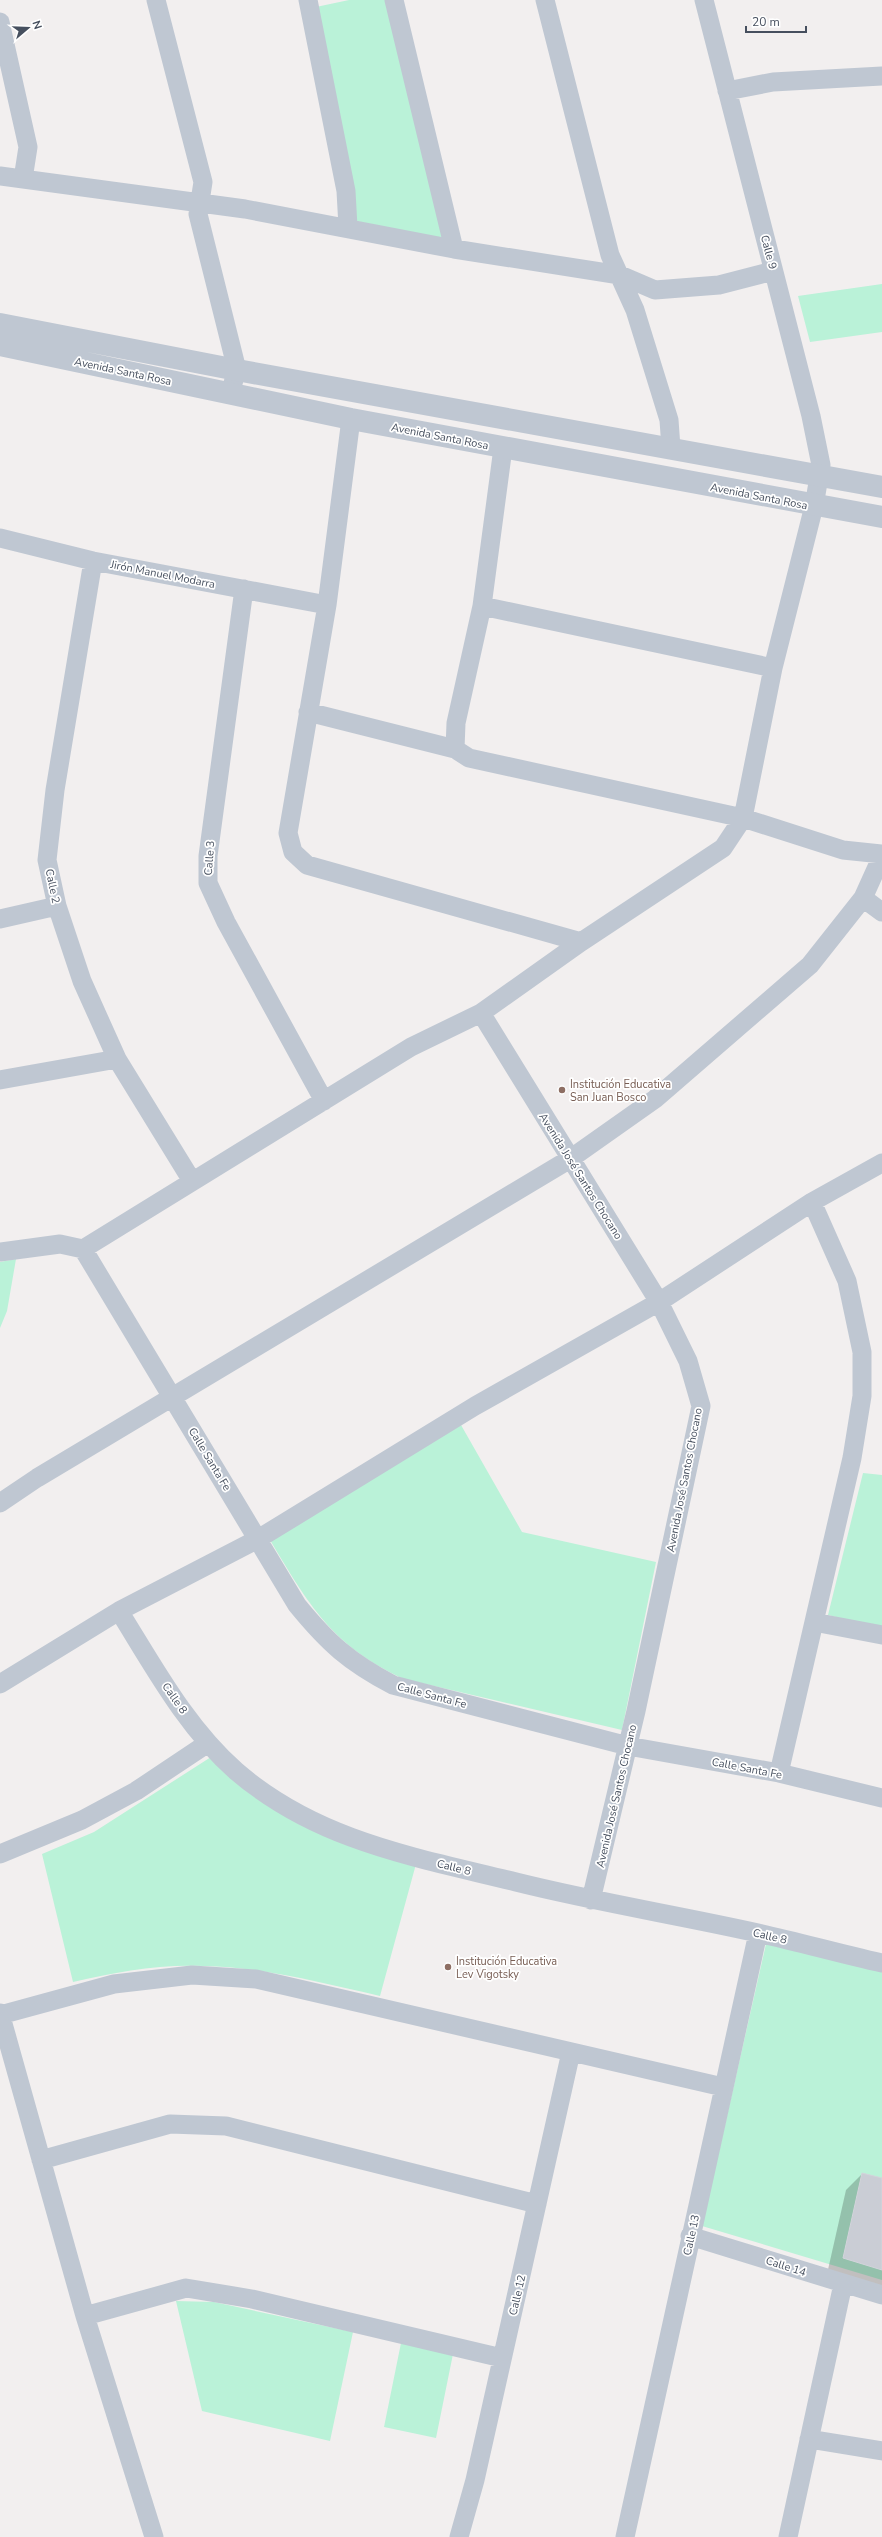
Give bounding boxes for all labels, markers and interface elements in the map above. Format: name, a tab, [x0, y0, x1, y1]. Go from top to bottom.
north arrow	[8, 8, 48, 48]
scale bar	[746, 8, 806, 34]
text: 20 m	[752, 14, 780, 30]
text: N	[29, 19, 45, 31]
street label: Calle 9	[757, 233, 780, 271]
street label: Avenida Santa Rosa	[73, 354, 173, 389]
street label: Avenida Santa Rosa	[390, 420, 490, 453]
street label: Avenida Santa Rosa	[709, 480, 809, 513]
street label: Jirón Manuel Modarra	[108, 557, 217, 592]
street label: Calle 3	[201, 840, 218, 876]
street label: Calle 2	[42, 868, 63, 905]
place label: Institución Educativa San Juan Bosco	[570, 1077, 671, 1105]
marker: Institución Educativa San Juan Bosco	[557, 1085, 567, 1095]
street label: Avenida José Santos Chocano	[535, 1110, 626, 1242]
street label: Avenida José Santos Chocano	[663, 1407, 706, 1553]
street label: Calle Santa Fe	[185, 1425, 234, 1494]
street label: Calle Santa Fe	[396, 1679, 468, 1712]
street label: Calle 8	[158, 1680, 191, 1717]
street label: Avenida José Santos Chocano	[593, 1723, 640, 1869]
street label: Calle Santa Fe	[711, 1754, 783, 1783]
street label: Calle 8	[435, 1856, 473, 1879]
street label: Calle 8	[751, 1925, 789, 1948]
place label: Institución Educativa Lev Vigotsky	[456, 1954, 557, 1982]
marker: Institución Educativa Lev Vigotsky	[443, 1962, 453, 1972]
street label: Calle 13	[680, 2213, 703, 2257]
street label: Calle 14	[764, 2253, 808, 2280]
street label: Calle 12	[506, 2273, 529, 2317]

